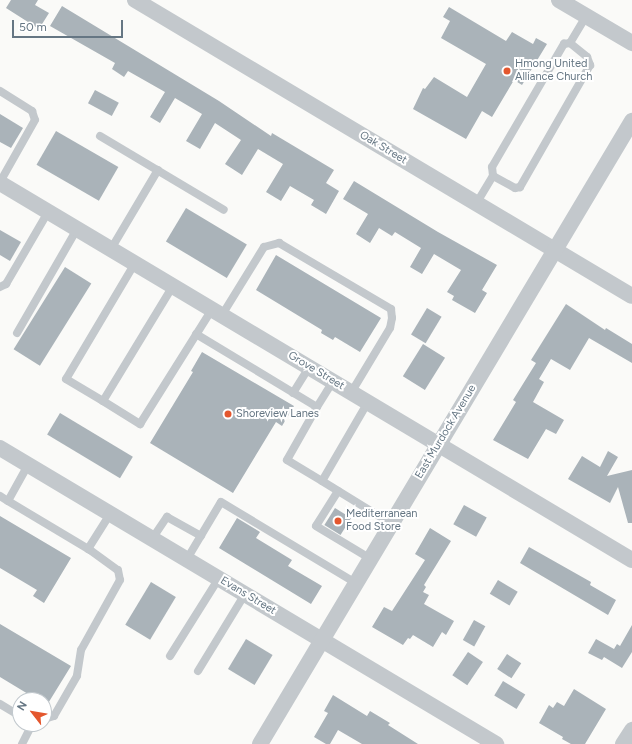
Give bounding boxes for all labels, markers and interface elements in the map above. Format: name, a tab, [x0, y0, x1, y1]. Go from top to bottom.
scale bar	[14, 12, 125, 38]
text: 50 m	[19, 20, 47, 34]
place label: Hmong United Alliance Church	[515, 58, 592, 84]
marker: Hmong United Alliance Church	[502, 66, 512, 76]
street label: Oak Street	[357, 129, 409, 167]
street label: Grove Street	[285, 349, 347, 393]
street label: East Murdock Avenue	[413, 383, 479, 481]
place label: Shoreview Lanes	[236, 407, 319, 421]
marker: Shoreview Lanes	[223, 409, 233, 419]
place label: Mediterranean Food Store	[346, 508, 417, 534]
marker: Mediterranean Food Store	[333, 516, 343, 526]
street label: Evans Street	[218, 574, 278, 618]
north arrow	[12, 692, 52, 732]
text: N	[14, 699, 30, 713]

